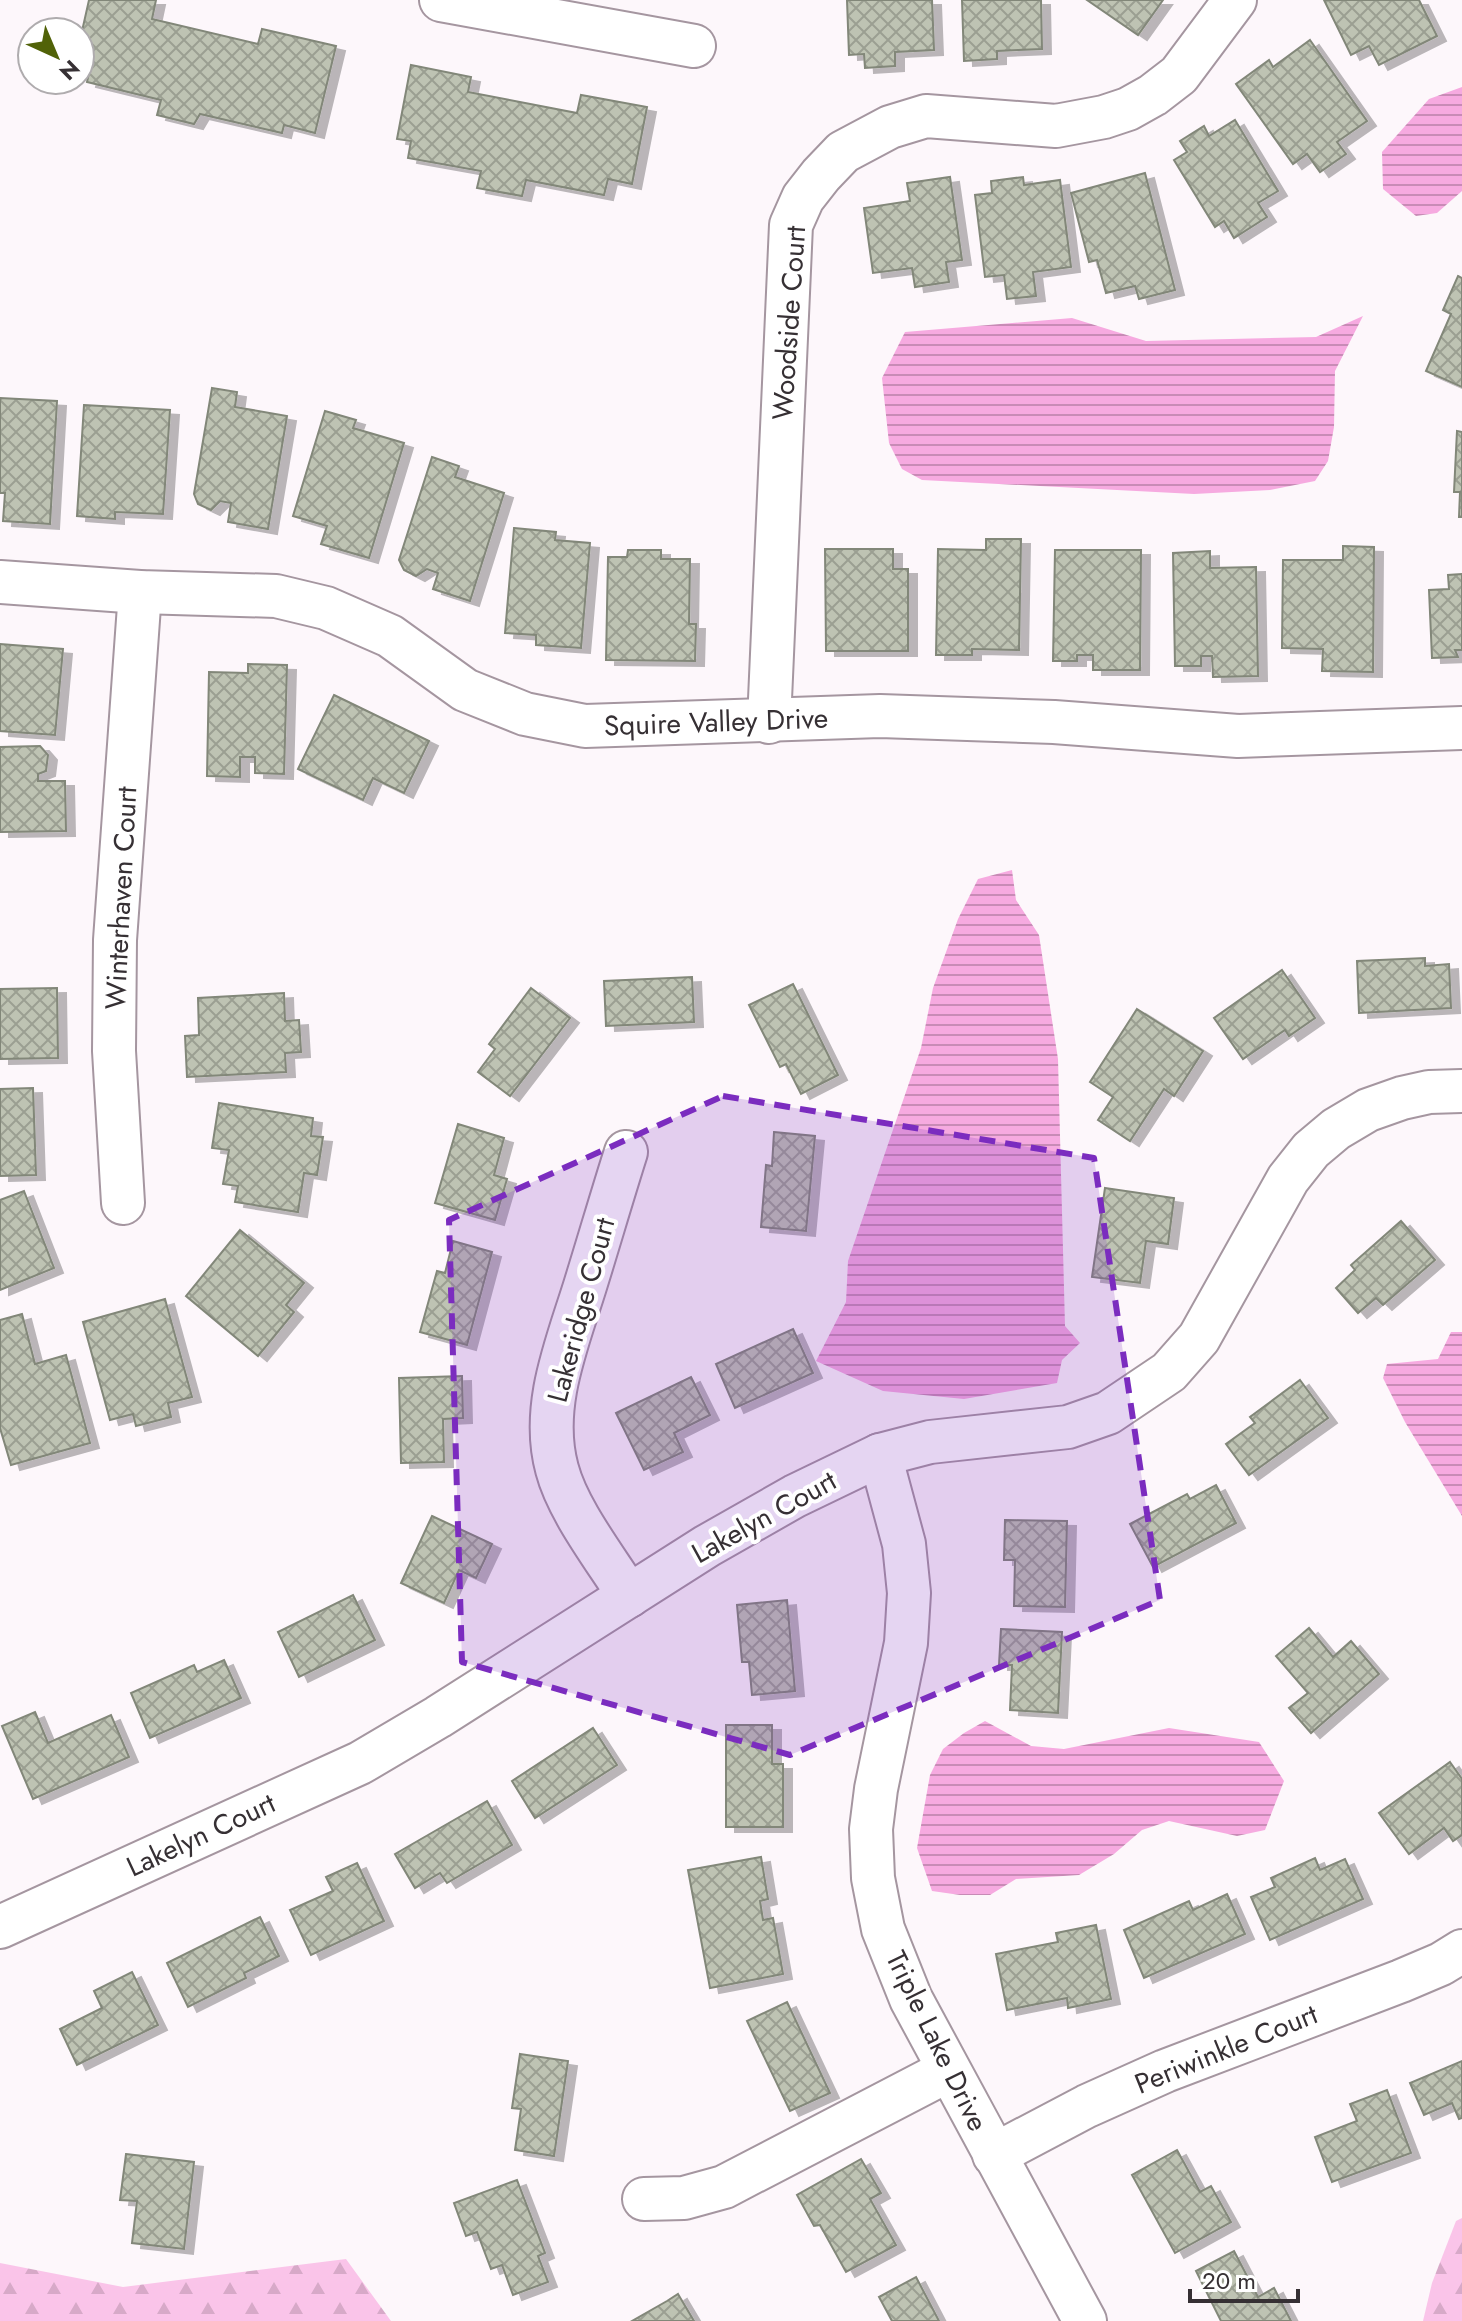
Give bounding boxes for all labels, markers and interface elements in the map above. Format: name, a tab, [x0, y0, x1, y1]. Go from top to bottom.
north arrow	[16, 16, 96, 96]
text: N	[52, 53, 87, 88]
street label: Woodside Court	[762, 224, 816, 422]
street label: Squire Valley Drive	[603, 698, 829, 746]
street label: Winterhaven Court	[95, 785, 147, 1011]
street label: Lakeridge Court	[537, 1213, 625, 1407]
street label: Lakelyn Court	[684, 1460, 844, 1574]
street label: Lakelyn Court	[120, 1783, 282, 1887]
street label: Triple Lake Drive	[876, 1944, 998, 2138]
street label: Periwinkle Court	[1128, 1994, 1324, 2104]
scale bar	[1190, 2253, 1298, 2303]
text: 20 m	[1202, 2263, 1256, 2298]

